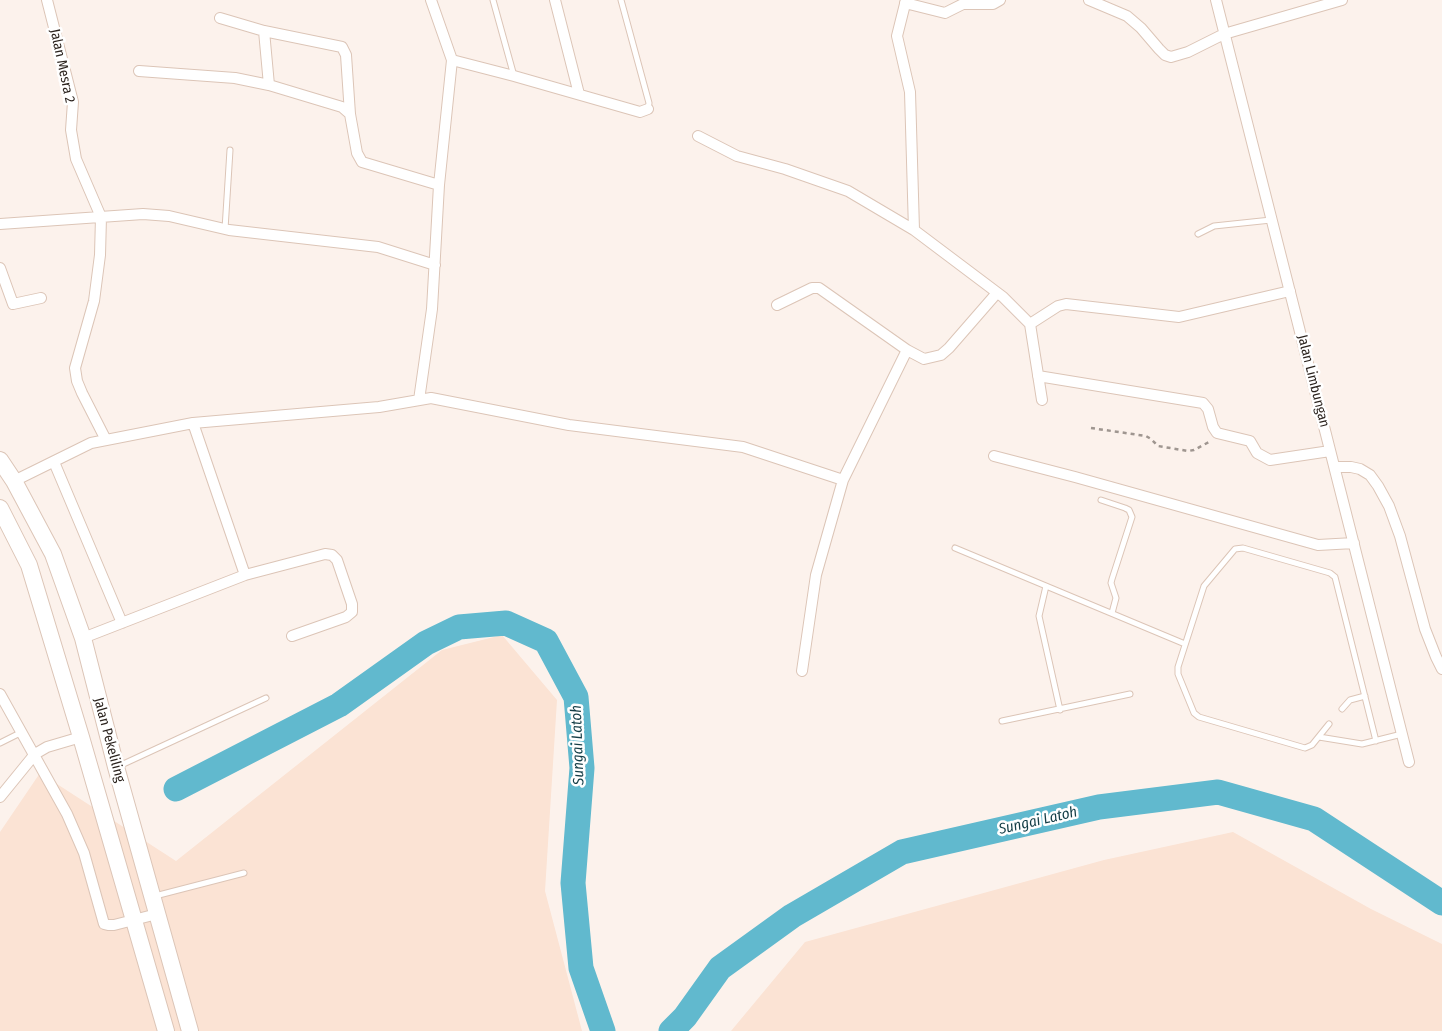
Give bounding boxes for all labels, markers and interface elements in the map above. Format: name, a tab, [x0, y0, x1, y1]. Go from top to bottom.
street label: Jalan Mesra 2	[46, 27, 78, 105]
street label: Jalan Limbungan	[1293, 333, 1333, 429]
street label: Jalan Pekeliling	[90, 696, 128, 784]
water label: Sungai Latoh	[568, 705, 588, 785]
water label: Sungai Latoh	[997, 803, 1079, 839]

